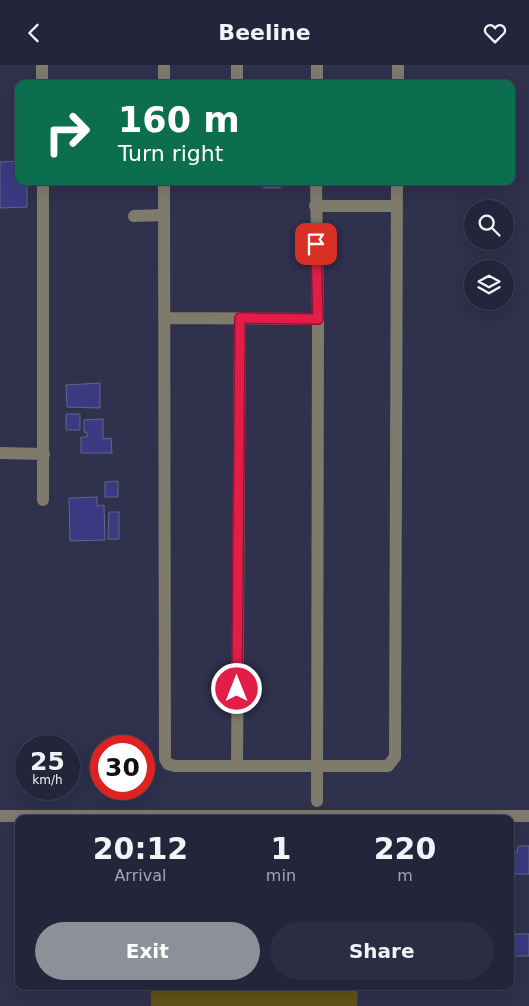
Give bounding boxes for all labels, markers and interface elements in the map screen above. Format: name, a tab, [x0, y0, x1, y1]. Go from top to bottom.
icon: back	[20, 19, 48, 47]
icon: heart	[481, 19, 509, 47]
text: Beeline	[218, 20, 311, 45]
icon: right	[35, 100, 100, 165]
text: 160 m	[118, 100, 240, 140]
text: Turn right	[118, 141, 223, 166]
map controls	[464, 200, 514, 310]
button: search	[464, 200, 514, 250]
pin	[295, 223, 337, 265]
icon: arrive	[302, 230, 330, 258]
button: layers	[464, 260, 514, 310]
position arrow	[210, 662, 262, 714]
speed limit sign: 30	[90, 735, 155, 800]
text: 25	[30, 747, 65, 776]
text: km/h	[32, 773, 63, 787]
text: 20:12	[93, 831, 188, 866]
text: 1	[270, 831, 291, 866]
text: 220	[374, 831, 436, 866]
text: Arrival	[114, 866, 166, 885]
text: min	[266, 866, 296, 885]
text: m	[397, 866, 413, 885]
button: Exit	[35, 922, 260, 980]
button: Share	[270, 922, 494, 980]

